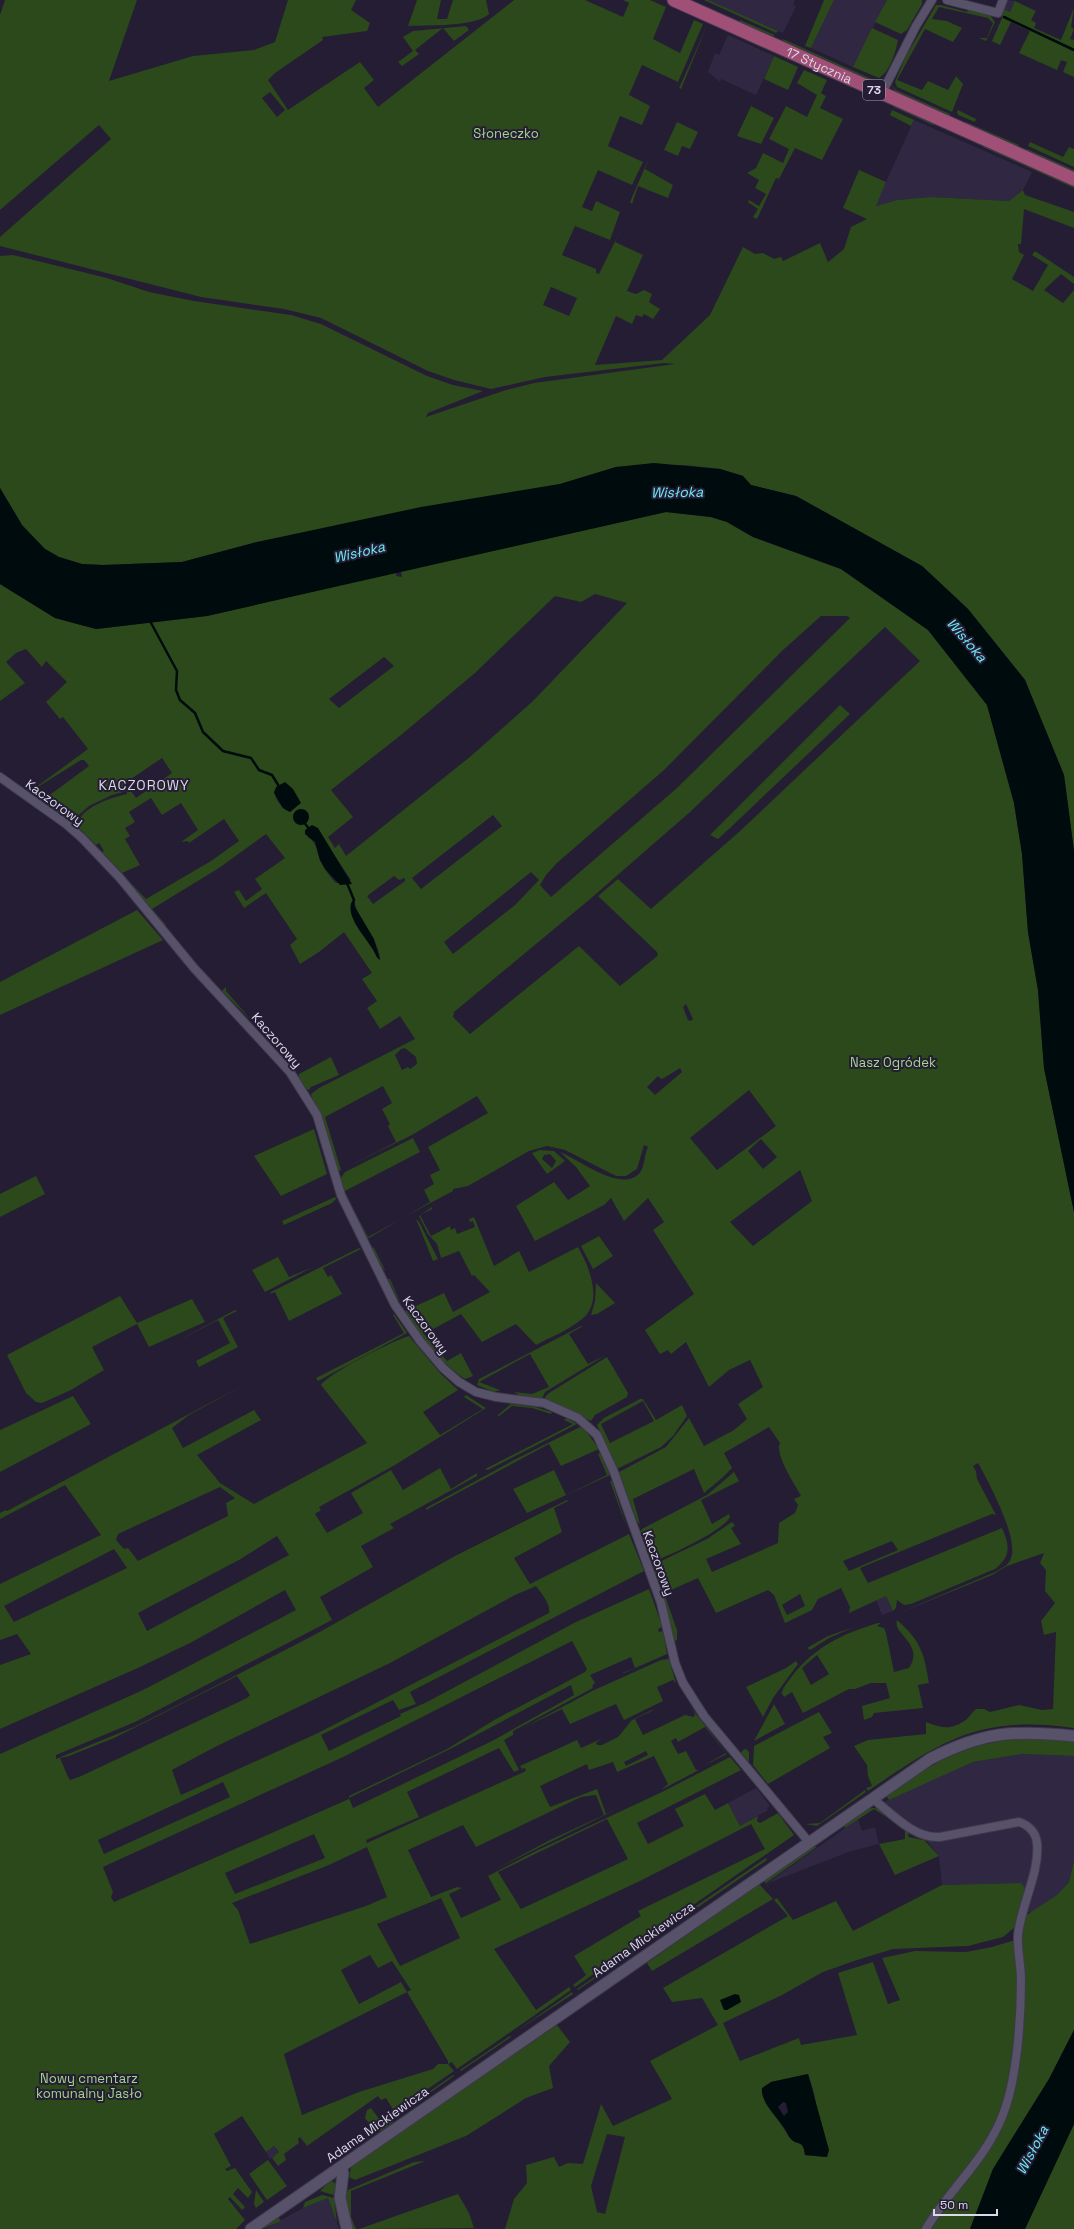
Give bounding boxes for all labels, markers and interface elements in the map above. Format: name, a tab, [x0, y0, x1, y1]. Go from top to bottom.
street label: 17 Stycznia	[783, 43, 855, 88]
road number: 73	[863, 80, 885, 100]
park label: Słoneczko	[473, 125, 539, 142]
water label: Wisłoka	[651, 483, 704, 501]
water label: Wisłoka	[331, 537, 387, 567]
water label: Wisłoka	[943, 614, 992, 666]
street label: Kaczorowy	[22, 775, 87, 829]
district label: KACZOROWY	[98, 776, 190, 794]
street label: Kaczorowy	[248, 1009, 305, 1072]
park label: Nasz Ogródek	[850, 1054, 936, 1071]
street label: Kaczorowy	[399, 1293, 453, 1358]
street label: Kaczorowy	[639, 1528, 678, 1598]
street label: Adama Mickiewicza	[589, 1897, 698, 1981]
park label: Nowy cmentarz komunalny Jasło	[36, 2070, 142, 2102]
street label: Adama Mickiewicza	[323, 2082, 432, 2166]
water label: Wisłoka	[1012, 2122, 1053, 2177]
scale bar	[934, 2191, 997, 2217]
text: 50 m	[940, 2197, 968, 2213]

